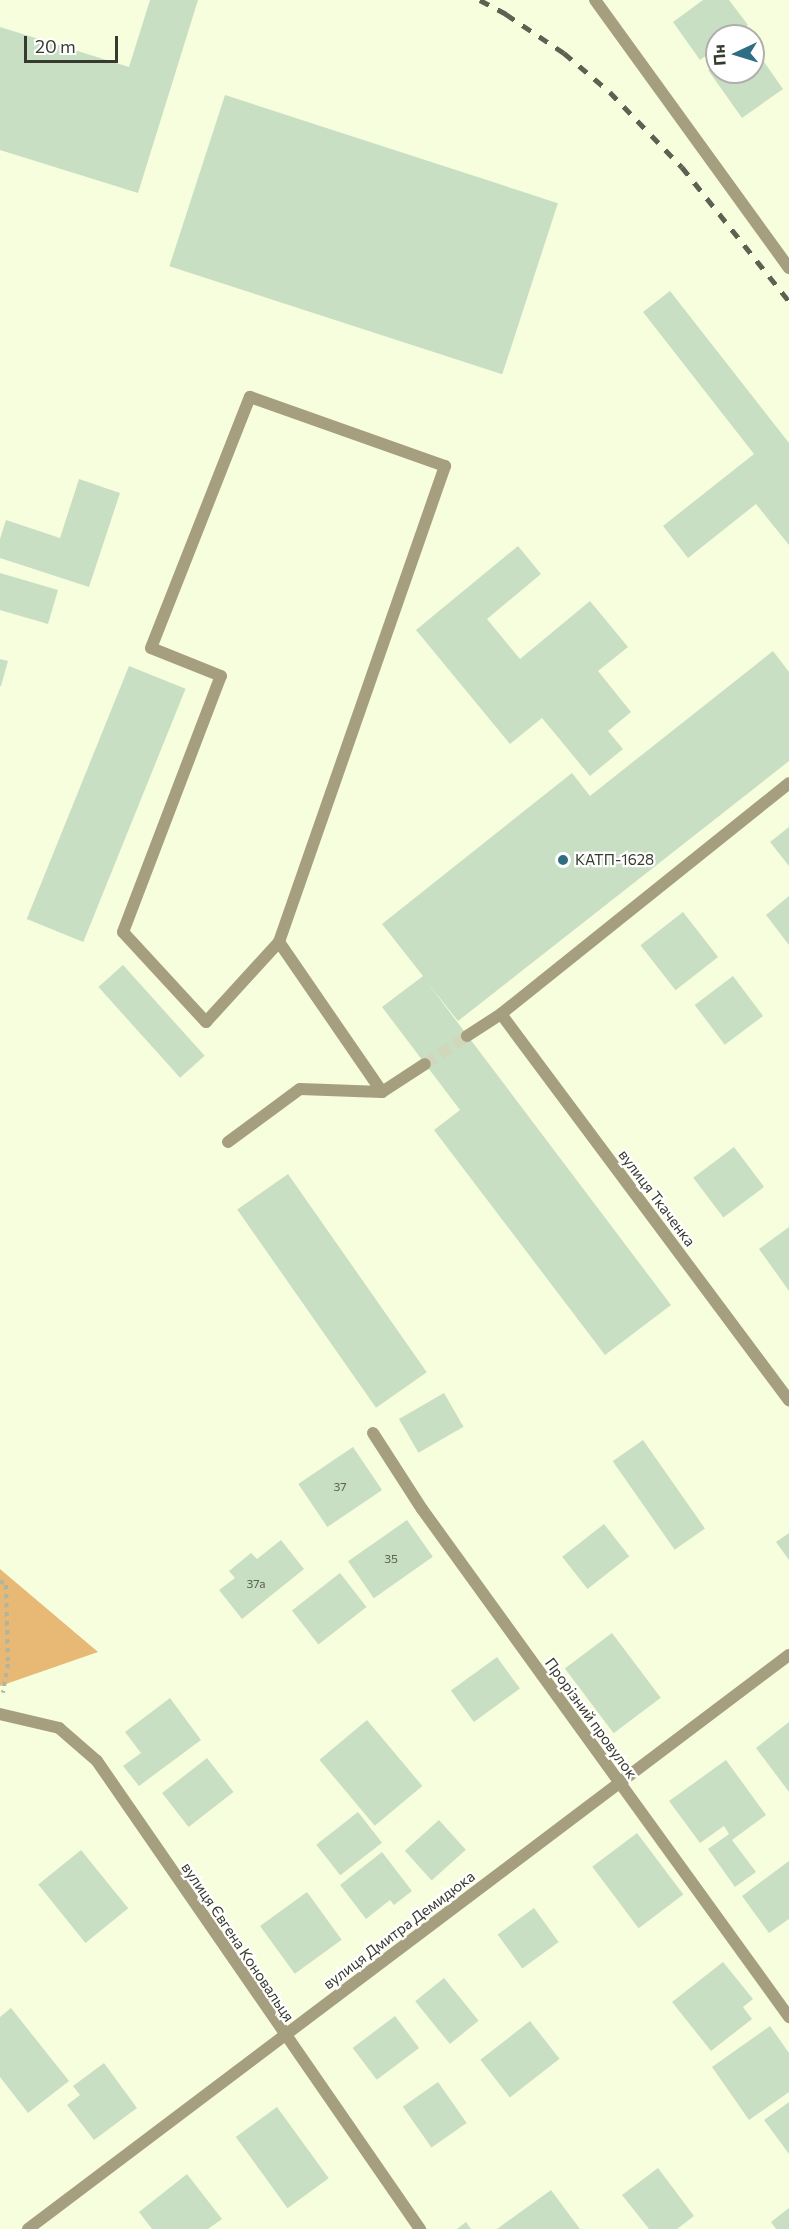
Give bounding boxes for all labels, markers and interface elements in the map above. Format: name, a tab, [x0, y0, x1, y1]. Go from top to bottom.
scale bar	[27, 24, 122, 62]
north arrow	[705, 24, 765, 84]
text: 20 m	[35, 35, 76, 57]
text: Пн	[708, 44, 729, 66]
place label: КАТП-1628	[575, 851, 654, 869]
marker: КАТП-1628	[556, 853, 570, 867]
street label: вулиця Ткаченка	[615, 1146, 699, 1250]
house number: 37	[333, 1480, 347, 1494]
house number: 35	[384, 1552, 398, 1566]
house number: 37а	[246, 1577, 266, 1591]
street label: Прорізний провулок	[541, 1654, 641, 1782]
street label: вулиця Євгена Коновальця	[178, 1859, 298, 2025]
street label: вулиця Дмитра Демидюка	[320, 1867, 478, 1993]

